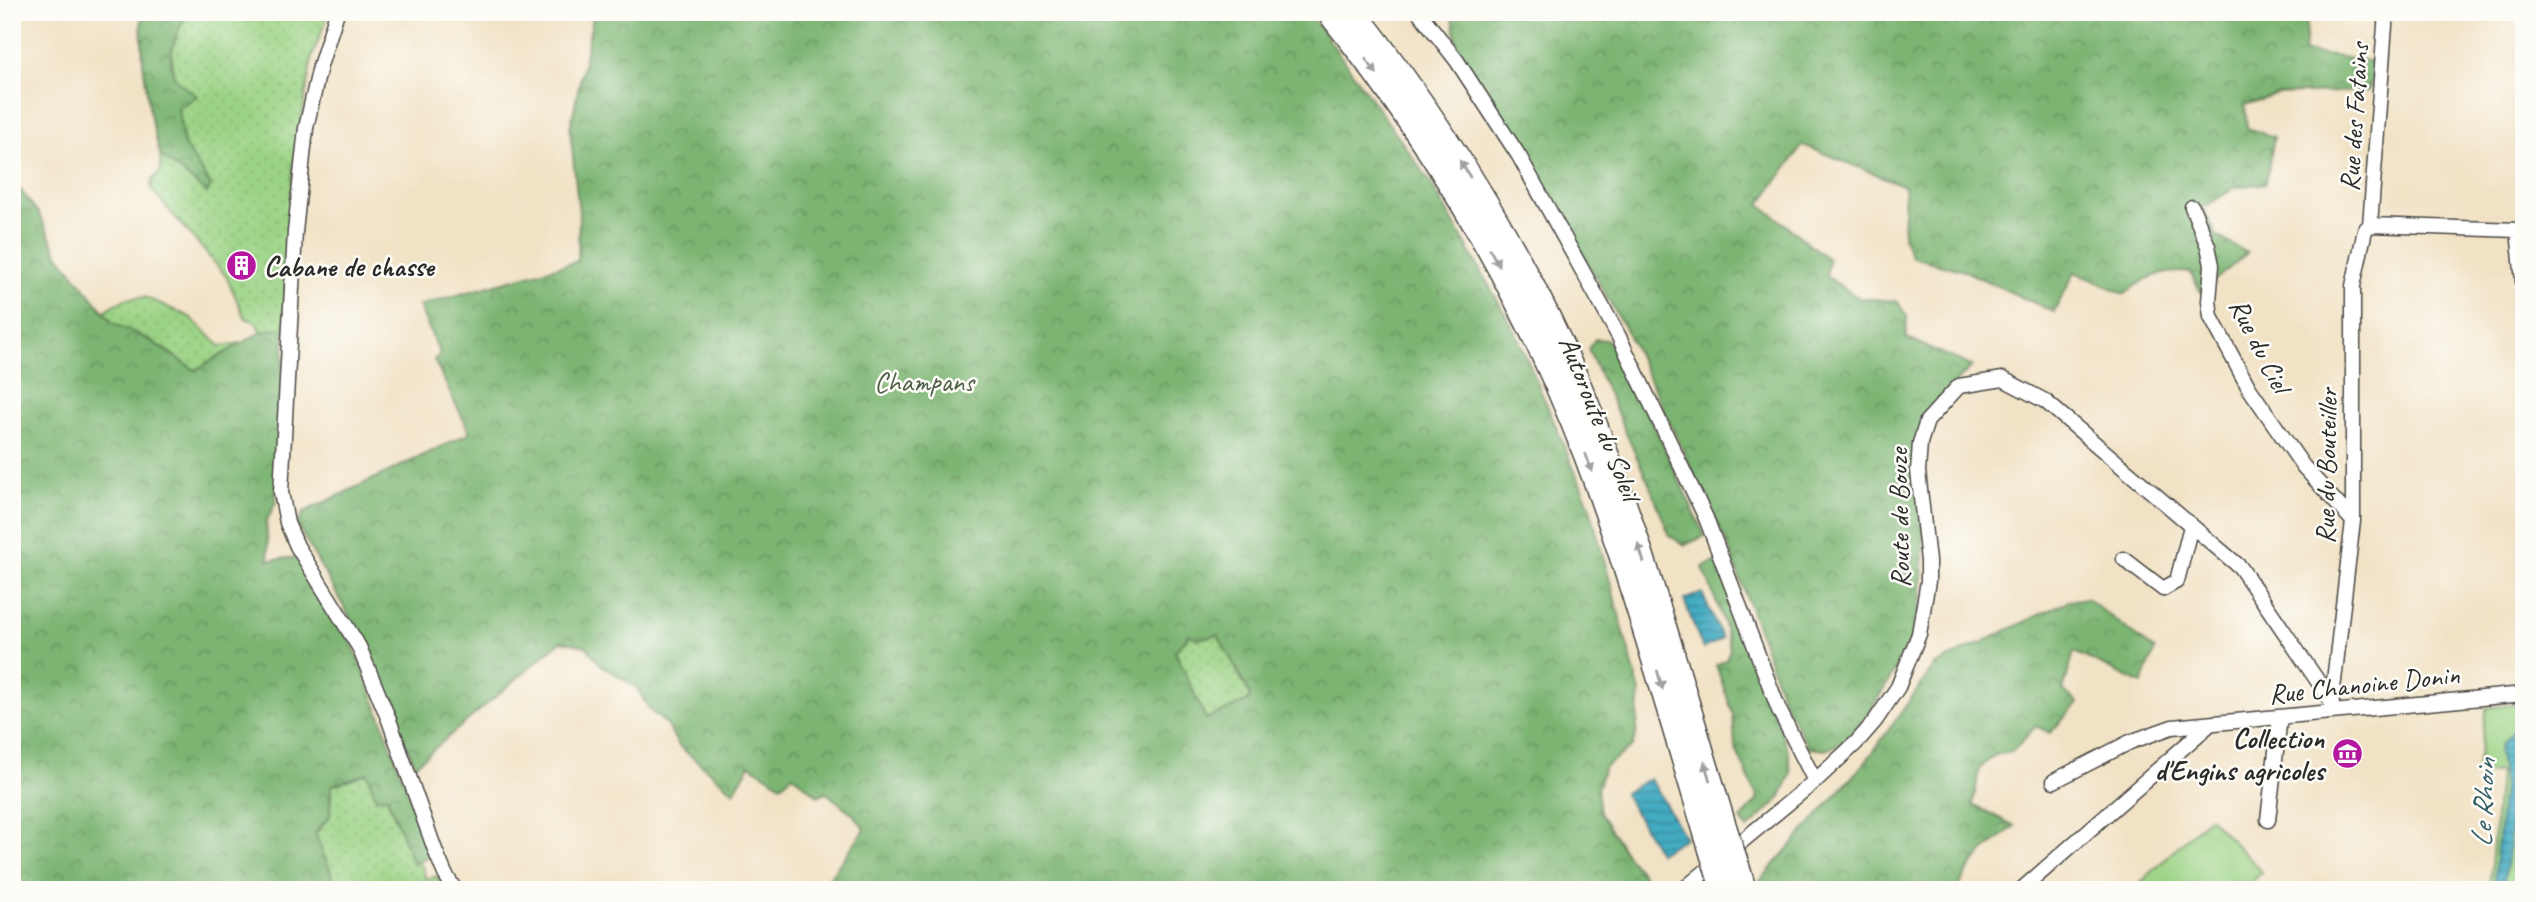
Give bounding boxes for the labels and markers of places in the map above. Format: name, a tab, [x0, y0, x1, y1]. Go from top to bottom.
building icon: Cabane de chasse	[224, 249, 258, 283]
place label: Cabane de chasse	[264, 249, 436, 284]
place label: Collection d'Engins agricoles	[2155, 721, 2327, 788]
museum icon: Collection d'Engins agricoles	[2330, 737, 2364, 771]

